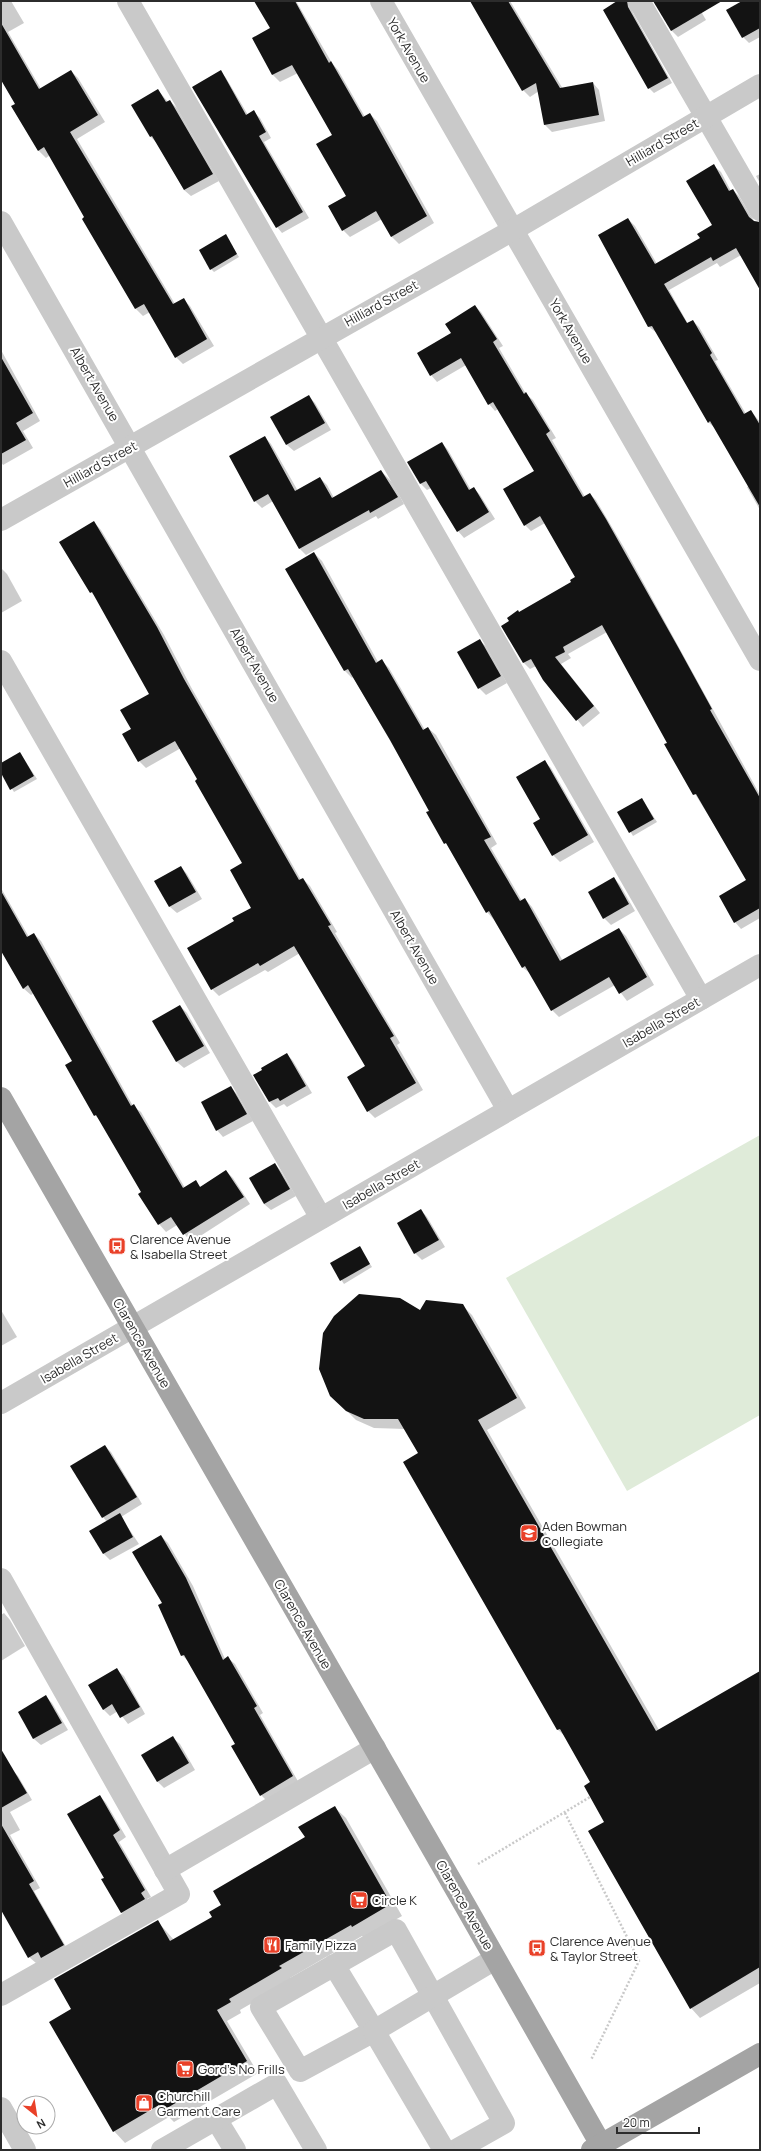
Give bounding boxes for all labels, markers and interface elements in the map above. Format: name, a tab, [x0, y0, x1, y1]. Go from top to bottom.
street label: York Avenue	[383, 14, 435, 86]
street label: Hilliard Street	[622, 114, 702, 170]
street label: Hilliard Street	[341, 275, 421, 331]
street label: York Avenue	[545, 295, 597, 367]
street label: Albert Avenue	[66, 343, 124, 425]
street label: Hilliard Street	[60, 436, 140, 492]
street label: Albert Avenue	[226, 624, 284, 706]
street label: Albert Avenue	[386, 906, 444, 988]
street label: Isabella Street	[619, 993, 703, 1051]
street label: Isabella Street	[339, 1155, 423, 1213]
place label: Clarence Avenue & Isabella Street	[130, 1230, 231, 1263]
bus stop icon: Clarence Avenue & Isabella Street	[107, 1236, 127, 1256]
street label: Clarence Avenue	[109, 1295, 175, 1392]
street label: Isabella Street	[37, 1329, 121, 1387]
place label: Aden Bowman Collegiate	[542, 1517, 627, 1550]
school or university icon: Aden Bowman Collegiate	[519, 1523, 539, 1543]
street label: Clarence Avenue	[270, 1576, 336, 1673]
street label: Clarence Avenue	[432, 1857, 498, 1954]
supermarket icon: Circle K	[349, 1890, 369, 1910]
place label: Circle K	[372, 1891, 417, 1909]
place label: Clarence Avenue & Taylor Street	[550, 1932, 651, 1965]
restaurant icon: Family Pizza	[262, 1935, 282, 1955]
place label: Family Pizza	[285, 1936, 357, 1954]
bus stop icon: Clarence Avenue & Taylor Street	[527, 1938, 547, 1958]
supermarket icon: Gord's No Frills	[175, 2059, 195, 2079]
place label: Gord's No Frills	[198, 2060, 285, 2078]
place label: Churchill Garment Care	[157, 2087, 241, 2120]
shop icon: Churchill Garment Care	[134, 2093, 154, 2113]
north arrow	[16, 2095, 56, 2135]
scale bar	[617, 2109, 699, 2135]
text: 20 m	[623, 2114, 650, 2131]
text: N	[34, 2116, 48, 2133]

